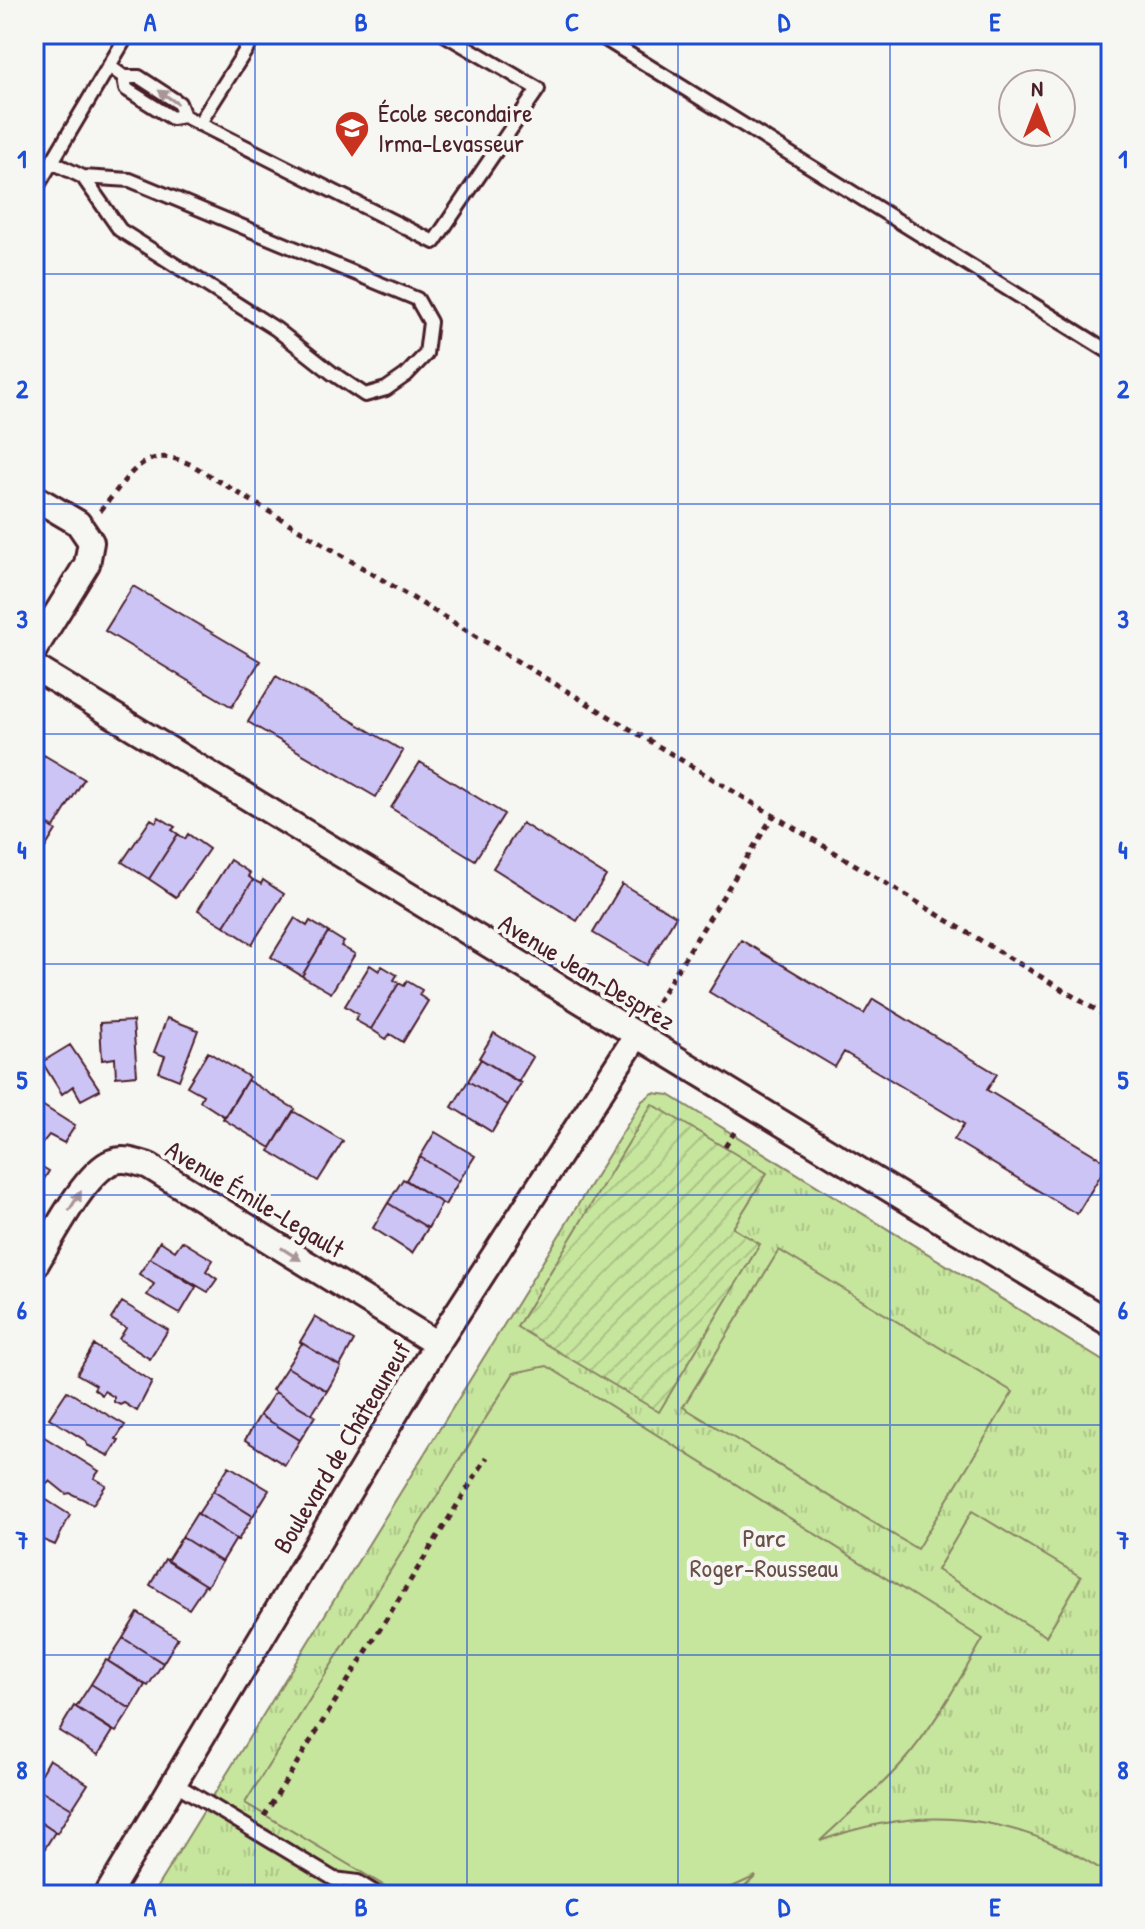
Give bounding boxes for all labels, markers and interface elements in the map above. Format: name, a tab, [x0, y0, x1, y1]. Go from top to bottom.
text: A	[144, 4, 157, 39]
text: B	[354, 4, 368, 39]
text: C	[565, 4, 579, 39]
text: D	[778, 4, 791, 39]
text: E	[989, 4, 1001, 39]
north arrow	[997, 68, 1077, 148]
text: N	[1031, 73, 1043, 103]
one-way arrow	[158, 90, 179, 105]
place label: École secondaire Irma-Levasseur	[378, 95, 533, 160]
school or university icon: École secondaire Irma-Levasseur	[333, 109, 371, 159]
text: 1	[17, 141, 27, 176]
text: 1	[1118, 141, 1128, 176]
text: 2	[16, 371, 29, 406]
text: 2	[1117, 371, 1130, 406]
text: 3	[16, 601, 28, 636]
text: 3	[1117, 601, 1129, 636]
text: 4	[17, 832, 27, 867]
text: 4	[1118, 832, 1128, 867]
street label: Avenue Jean-Desprez	[493, 905, 682, 1038]
text: 5	[17, 1062, 28, 1097]
text: 5	[1118, 1062, 1129, 1097]
street label: Avenue Émile-Legault	[159, 1131, 352, 1266]
one-way arrow	[68, 1190, 82, 1212]
one-way arrow	[280, 1246, 301, 1261]
text: 6	[17, 1292, 28, 1327]
text: 6	[1118, 1292, 1129, 1327]
street label: Boulevard de Châteauneuf	[264, 1334, 419, 1559]
park label: Parc Roger-Rousseau	[690, 1520, 838, 1585]
text: 7	[15, 1522, 29, 1557]
text: 7	[1116, 1522, 1130, 1557]
text: 8	[16, 1752, 28, 1787]
text: 8	[1117, 1752, 1129, 1787]
text: A	[144, 1889, 157, 1924]
text: B	[354, 1889, 368, 1924]
text: C	[565, 1889, 579, 1924]
text: D	[778, 1889, 791, 1924]
text: E	[989, 1889, 1001, 1924]

